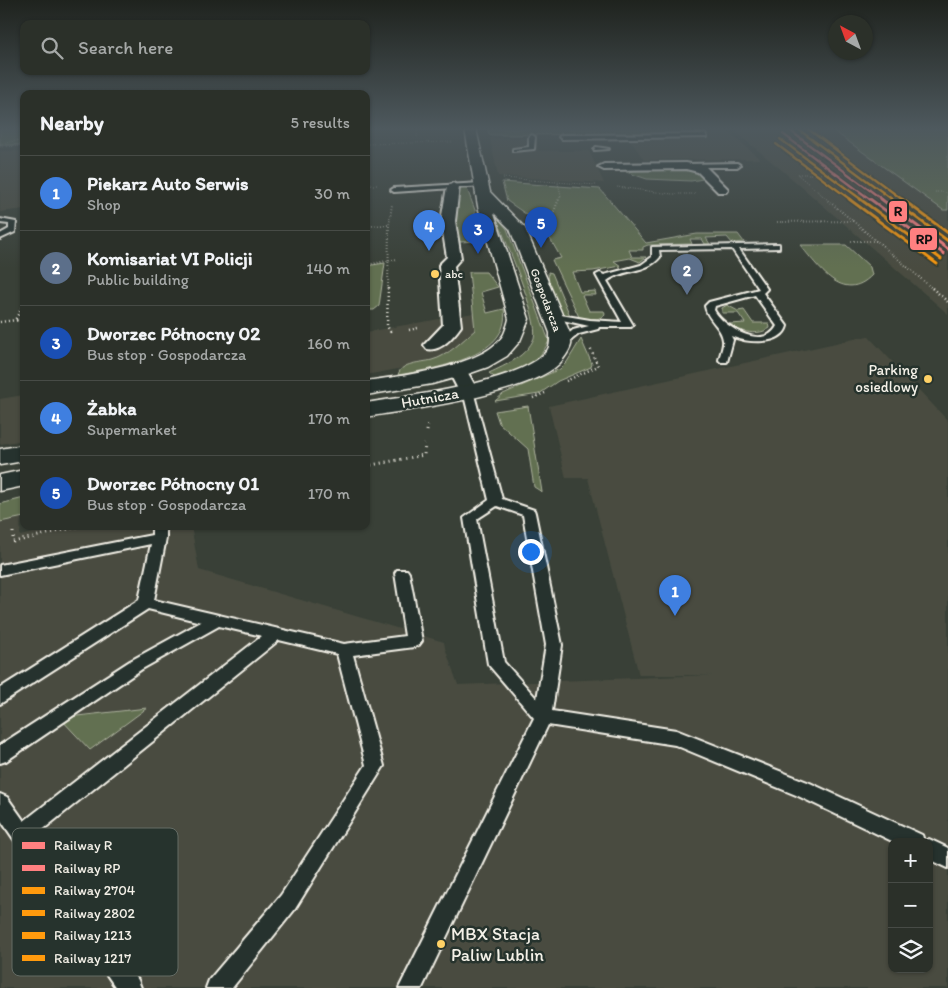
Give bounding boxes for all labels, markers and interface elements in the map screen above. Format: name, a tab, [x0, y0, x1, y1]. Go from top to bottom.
north arrow	[828, 15, 873, 60]
search box	[20, 20, 370, 75]
icon: search	[38, 34, 66, 62]
text: Search here	[78, 36, 173, 59]
text: Nearby	[40, 110, 104, 135]
text: 5 results	[290, 113, 350, 132]
text: Piekarz Auto Serwis	[87, 172, 249, 195]
text: 1	[52, 184, 60, 203]
text: 30 m	[314, 184, 350, 203]
text: Shop	[87, 195, 121, 214]
line badge: R	[888, 200, 908, 223]
text: R	[894, 203, 903, 220]
pin: 5	[525, 207, 557, 248]
pin: 4	[413, 210, 445, 251]
pin: 3	[462, 213, 494, 254]
line badge: RP	[909, 227, 938, 251]
text: RP	[916, 231, 932, 248]
text: Komisariat VI Policji	[87, 247, 253, 270]
pin: 2	[671, 254, 703, 295]
text: 2	[52, 259, 60, 278]
text: 140 m	[306, 259, 350, 278]
street label: Gospodarcza	[528, 266, 565, 334]
place label: abc	[445, 267, 463, 281]
marker: abc	[429, 268, 441, 280]
text: Public building	[87, 270, 189, 289]
text: Dworzec Północny 02	[87, 322, 260, 345]
text: 3	[52, 334, 60, 353]
text: 160 m	[307, 334, 350, 353]
text: Bus stop · Gospodarcza	[87, 345, 246, 364]
place label: Parking osiedlowy	[855, 361, 918, 396]
marker: Parking osiedlowy	[922, 373, 934, 385]
street label: Hutnicza	[400, 384, 460, 412]
text: Żabka	[87, 397, 137, 420]
text: 4	[51, 409, 61, 428]
text: 170 m	[308, 409, 350, 428]
text: Supermarket	[87, 420, 177, 439]
text: Dworzec Północny 01	[87, 472, 259, 495]
text: 5	[52, 484, 60, 503]
text: 170 m	[308, 484, 350, 503]
text: Bus stop · Gospodarcza	[87, 495, 246, 514]
your location	[518, 539, 544, 565]
pin: 1	[659, 575, 691, 616]
legend	[12, 828, 178, 976]
text: Railway R	[54, 837, 112, 854]
map controls	[888, 838, 933, 973]
button: +	[888, 838, 933, 883]
text: Railway RP	[54, 860, 120, 877]
text: Railway 2704	[54, 882, 136, 899]
button: −	[888, 883, 933, 928]
text: Railway 2802	[54, 905, 136, 922]
place label: MBX Stacja Paliw Lublin	[451, 923, 544, 966]
text: Railway 1213	[54, 927, 132, 944]
button: layers	[888, 928, 933, 973]
marker: MBX Stacja Paliw Lublin	[435, 938, 447, 950]
text: Railway 1217	[54, 950, 131, 967]

